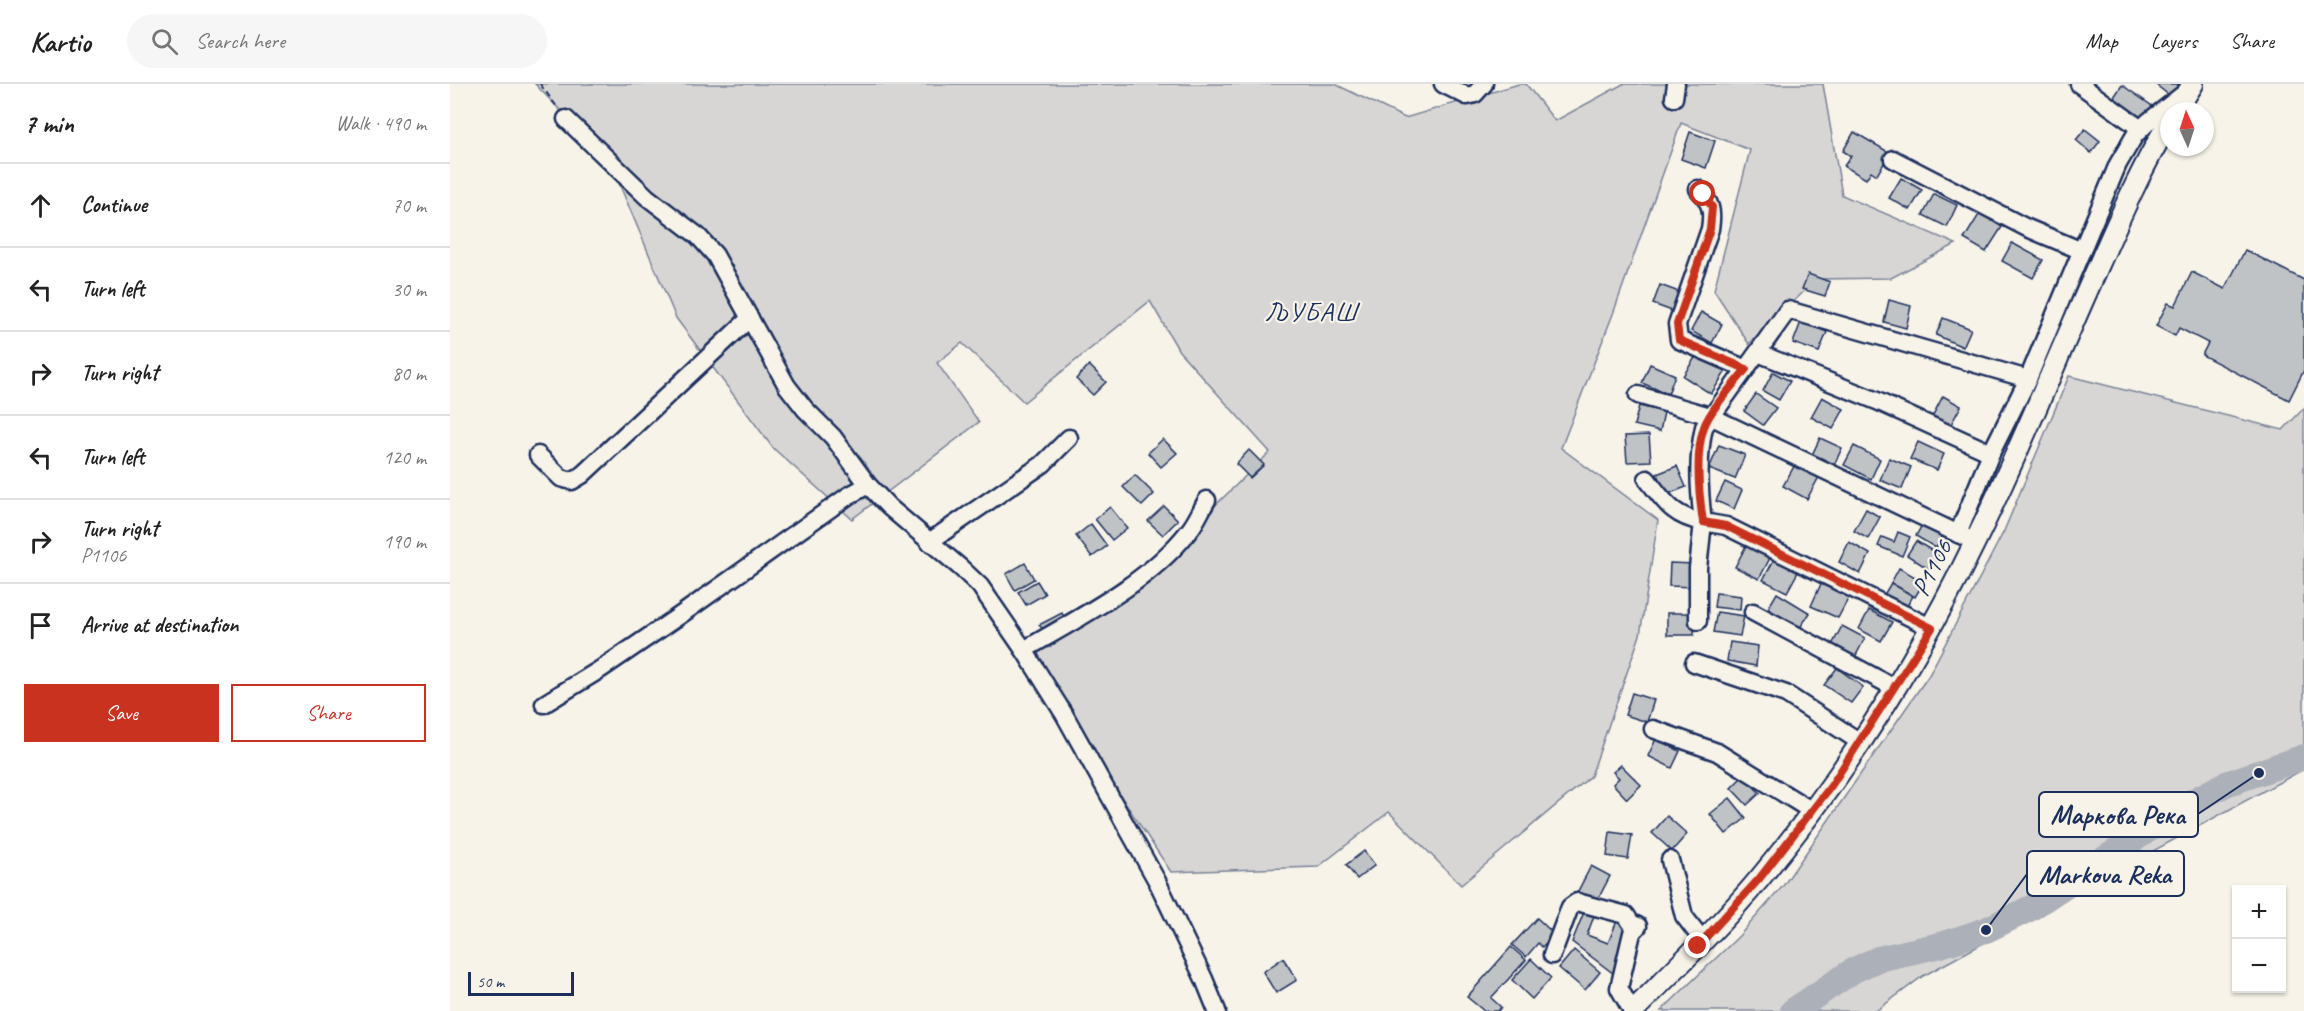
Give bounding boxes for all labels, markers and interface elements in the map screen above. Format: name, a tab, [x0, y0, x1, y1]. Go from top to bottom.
search box	[127, 14, 547, 68]
text: Kartio	[30, 24, 91, 59]
icon: search	[148, 25, 181, 58]
text: Search here	[196, 27, 285, 55]
text: Map	[2085, 28, 2118, 54]
text: Layers	[2151, 28, 2197, 54]
text: Share	[2230, 28, 2274, 54]
north arrow	[2160, 102, 2214, 156]
text: 7 min	[24, 107, 74, 140]
text: Walk · 490 m	[336, 111, 426, 136]
route start	[1689, 180, 1715, 206]
icon: ahead	[24, 189, 57, 222]
text: Continue	[81, 191, 147, 219]
text: 70 m	[392, 193, 426, 218]
icon: left	[24, 273, 57, 306]
text: Turn left	[81, 275, 145, 303]
text: 30 m	[392, 277, 426, 302]
district label: ЉУБАШ	[1264, 295, 1360, 329]
icon: right	[24, 357, 57, 390]
text: Turn right	[81, 359, 158, 387]
text: 80 m	[392, 361, 426, 386]
icon: left	[24, 441, 57, 474]
text: Turn left	[81, 443, 145, 471]
text: 120 m	[383, 445, 426, 470]
text: Turn right	[81, 515, 158, 543]
icon: right	[24, 525, 57, 558]
text: 190 m	[383, 529, 426, 554]
street label: P1106	[1904, 533, 1961, 602]
text: P1106	[81, 543, 126, 568]
icon: arrive	[24, 609, 57, 642]
text: Arrive at destination	[81, 611, 238, 639]
button: Save	[24, 684, 219, 742]
button: Share	[231, 684, 426, 742]
callout: Маркова Река	[2039, 792, 2198, 837]
text: Маркова Река	[2051, 798, 2188, 832]
callout: Markova Reka	[2027, 851, 2184, 896]
text: Markova Reka	[2039, 857, 2173, 891]
map controls	[2232, 885, 2286, 993]
button: +	[2232, 885, 2286, 939]
route end	[1684, 932, 1710, 958]
button: −	[2232, 939, 2286, 993]
scale bar	[468, 969, 574, 996]
text: 50 m	[477, 972, 504, 992]

